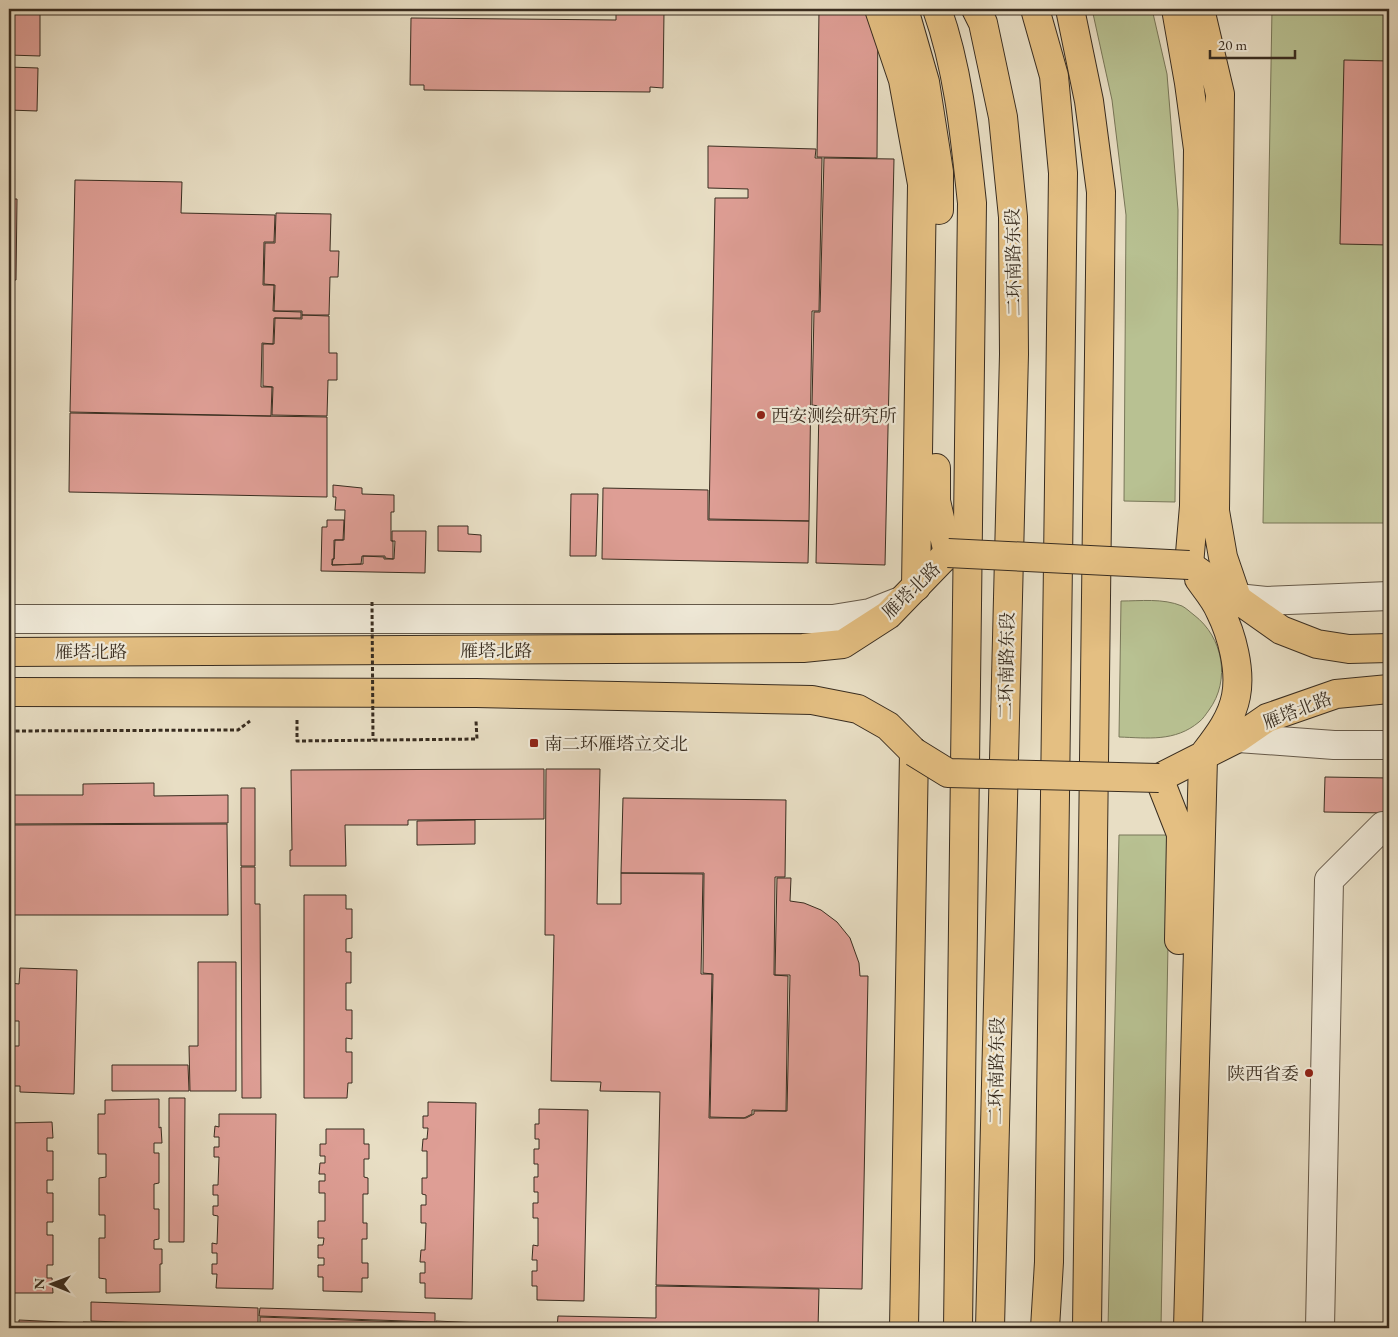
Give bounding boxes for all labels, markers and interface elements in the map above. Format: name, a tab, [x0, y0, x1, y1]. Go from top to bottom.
scale bar	[1210, 28, 1296, 60]
text: 20 m	[1218, 35, 1247, 54]
street label: 二环南路东段	[1001, 208, 1025, 316]
place label: 西安测绘研究所	[771, 404, 897, 427]
marker: 西安测绘研究所	[755, 409, 767, 421]
street label: 雁塔北路	[877, 557, 945, 623]
street label: 二环南路东段	[994, 612, 1018, 720]
street label: 雁塔北路	[460, 639, 532, 662]
street label: 雁塔北路	[55, 640, 127, 663]
street label: 雁塔北路	[1259, 686, 1335, 734]
place label: 南二环雁塔立交北	[544, 732, 688, 755]
marker: 南二环雁塔立交北	[528, 737, 540, 749]
street label: 二环南路东段	[984, 1017, 1008, 1125]
place label: 陕西省委	[1227, 1062, 1299, 1085]
marker: 陕西省委	[1303, 1067, 1315, 1079]
north arrow	[28, 1260, 78, 1310]
text: N	[30, 1277, 48, 1290]

